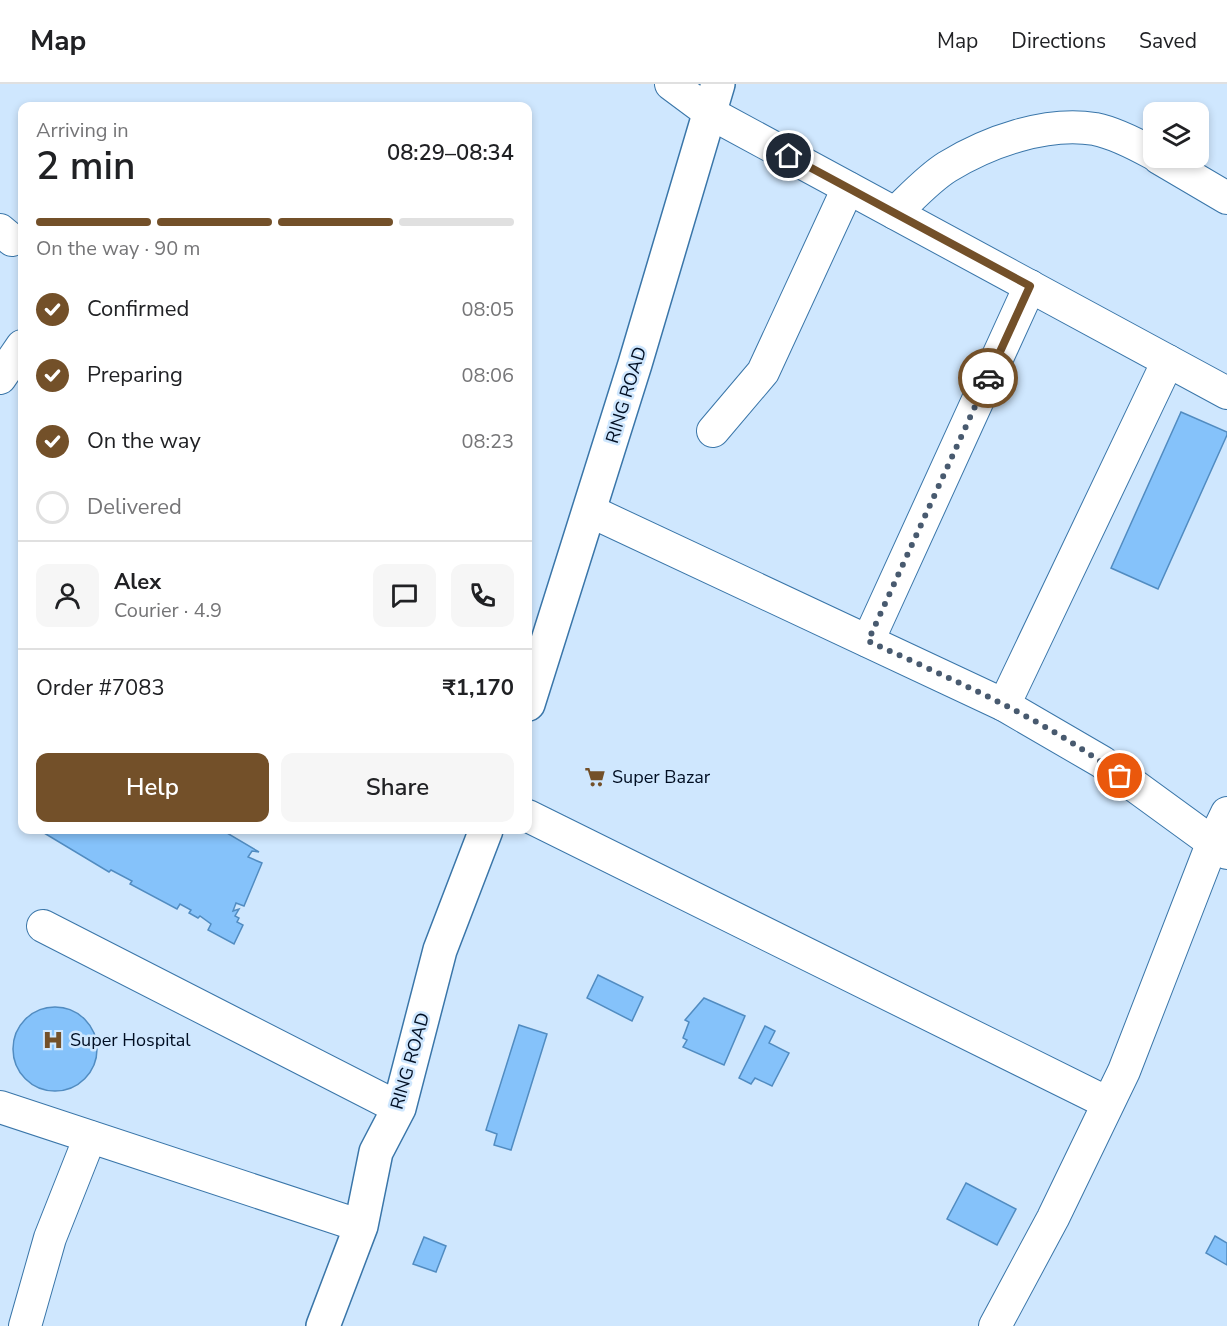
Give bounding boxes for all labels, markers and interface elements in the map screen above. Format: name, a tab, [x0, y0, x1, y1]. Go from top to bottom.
text: Map	[30, 22, 86, 60]
text: Map	[937, 27, 978, 55]
text: Directions	[1011, 27, 1106, 55]
text: Saved	[1139, 27, 1197, 55]
map controls	[1143, 102, 1209, 168]
button: layers	[1143, 102, 1209, 168]
text: Arriving in	[36, 117, 129, 144]
pin	[763, 130, 814, 181]
text: 08:29–08:34	[387, 138, 514, 168]
icon: home	[772, 139, 805, 172]
text: 2 min	[36, 140, 135, 193]
text: On the way · 90 m	[36, 235, 200, 262]
icon: check	[36, 293, 69, 326]
text: Confirmed	[87, 294, 189, 324]
text: 08:05	[461, 296, 514, 323]
street label: RING ROAD	[600, 344, 652, 446]
courier	[958, 348, 1018, 408]
icon: check	[36, 359, 69, 392]
text: Preparing	[87, 360, 183, 390]
text: 08:06	[461, 362, 514, 389]
icon: car	[972, 362, 1005, 395]
icon: check	[36, 425, 69, 458]
text: On the way	[87, 426, 201, 456]
text: 08:23	[461, 428, 514, 455]
text: Delivered	[87, 492, 182, 522]
button: person	[36, 564, 99, 627]
button: chat	[373, 564, 436, 627]
button: phone	[451, 564, 514, 627]
text: Alex	[114, 567, 161, 597]
text: Courier · 4.9	[114, 597, 222, 624]
text: Order #7083	[36, 673, 165, 703]
text: ₹1,170	[443, 673, 514, 703]
pin	[1094, 750, 1145, 801]
button: Help	[36, 753, 269, 822]
button: Share	[281, 753, 514, 822]
icon: bag	[1103, 759, 1136, 792]
supermarket icon: Super Bazar	[583, 765, 607, 789]
place label: Super Bazar	[612, 765, 711, 789]
street label: RING ROAD	[385, 1010, 435, 1112]
hospital icon: Super Hospital	[41, 1028, 65, 1052]
place label: Super Hospital	[70, 1028, 191, 1052]

